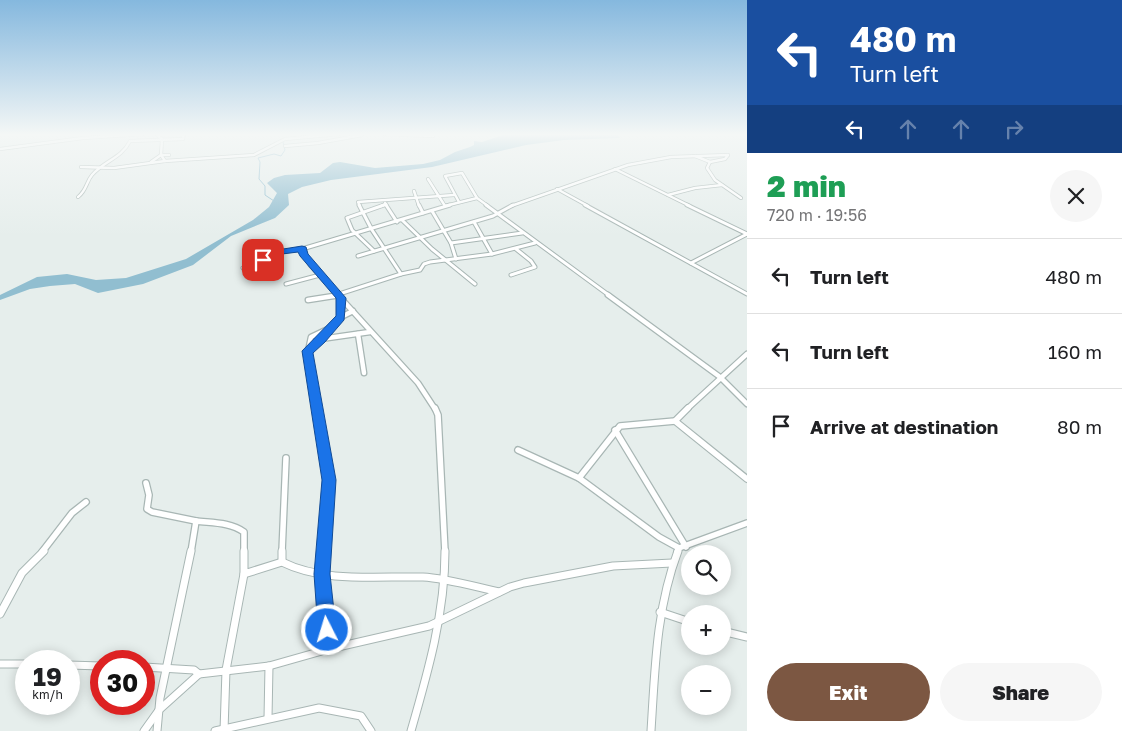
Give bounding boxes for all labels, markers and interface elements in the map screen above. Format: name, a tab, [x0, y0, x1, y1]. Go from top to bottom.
text: 480 m	[850, 18, 956, 60]
icon: left	[767, 20, 832, 85]
text: Turn left	[850, 60, 939, 87]
icon: left	[841, 115, 869, 143]
icon: ahead	[894, 115, 922, 143]
icon: ahead	[947, 115, 975, 143]
icon: right	[1000, 115, 1028, 143]
text: 2 min	[767, 168, 846, 204]
button: close	[1050, 170, 1102, 222]
text: 720 m · 19:56	[767, 205, 867, 225]
pin	[242, 239, 284, 281]
icon: arrive	[249, 246, 277, 274]
icon: left	[767, 262, 795, 290]
text: Turn left	[810, 265, 889, 288]
text: 480 m	[1045, 265, 1102, 288]
icon: left	[767, 337, 795, 365]
text: Turn left	[810, 340, 889, 363]
text: 160 m	[1048, 340, 1102, 363]
icon: arrive	[767, 412, 795, 440]
text: Arrive at destination	[810, 415, 998, 438]
text: 80 m	[1057, 415, 1102, 438]
map controls	[681, 545, 731, 715]
button: search	[681, 545, 731, 595]
position arrow	[300, 603, 352, 655]
button: +	[681, 605, 731, 655]
speed limit sign: 30	[90, 650, 155, 715]
text: 19	[33, 661, 62, 692]
button: Exit	[767, 663, 930, 721]
button: Share	[940, 663, 1102, 721]
button: −	[681, 665, 731, 715]
text: km/h	[32, 687, 63, 702]

